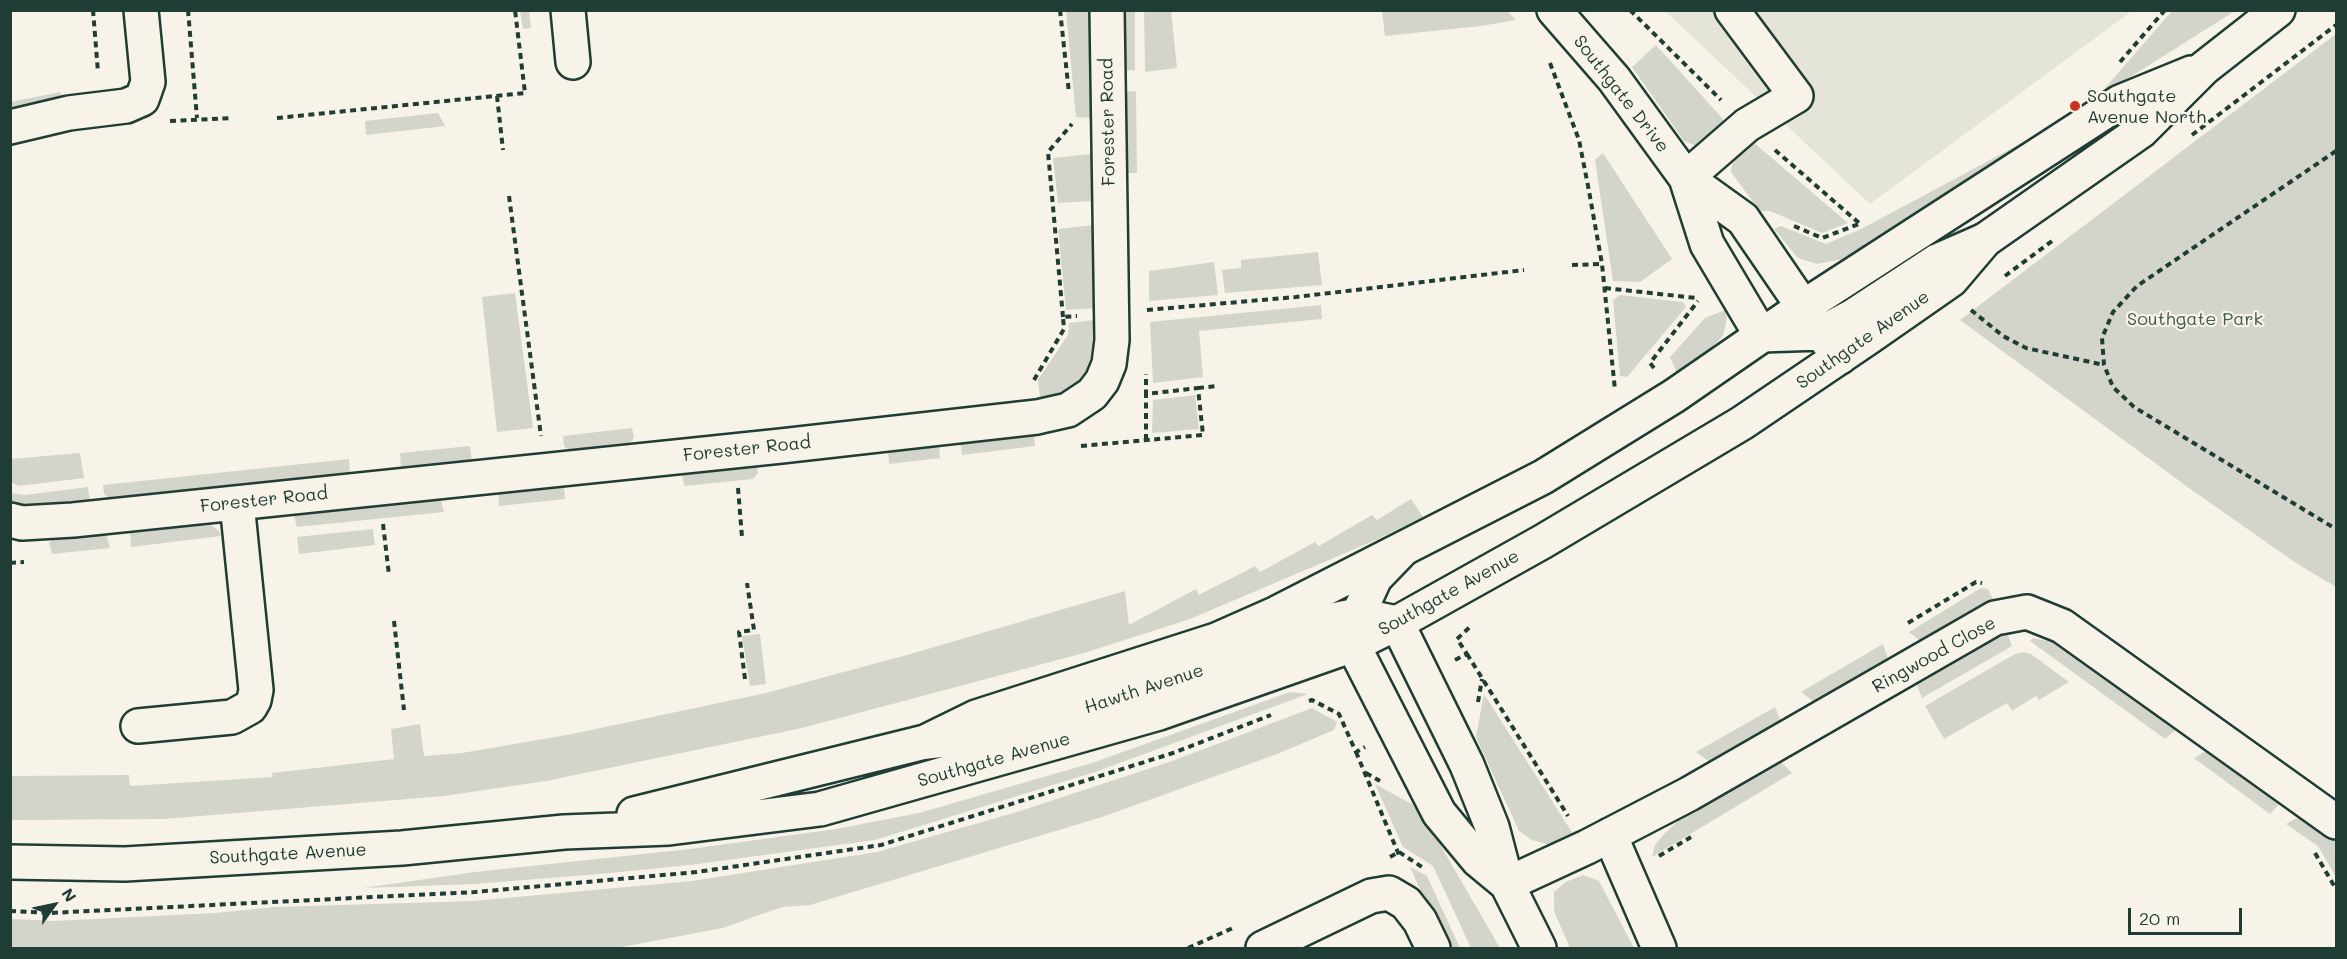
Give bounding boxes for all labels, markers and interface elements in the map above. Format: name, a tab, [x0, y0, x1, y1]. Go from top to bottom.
street label: Southgate Drive	[1569, 31, 1673, 157]
street label: Forester Road	[1096, 58, 1120, 186]
place label: Southgate Avenue North	[2087, 85, 2206, 128]
marker: Southgate Avenue North	[2068, 99, 2082, 113]
street label: Southgate Avenue	[1792, 286, 1934, 394]
park label: Southgate Park	[2127, 308, 2263, 330]
street label: Forester Road	[682, 432, 812, 466]
street label: Forester Road	[199, 483, 329, 517]
street label: Southgate Avenue	[1375, 545, 1523, 641]
street label: Ringwood Close	[1868, 612, 2000, 698]
street label: Hawth Avenue	[1082, 660, 1206, 718]
street label: Southgate Avenue	[915, 728, 1073, 792]
street label: Southgate Avenue	[209, 839, 367, 869]
north arrow	[24, 875, 84, 935]
text: N	[57, 884, 82, 906]
scale bar	[2131, 896, 2245, 934]
text: 20 m	[2139, 906, 2180, 930]

